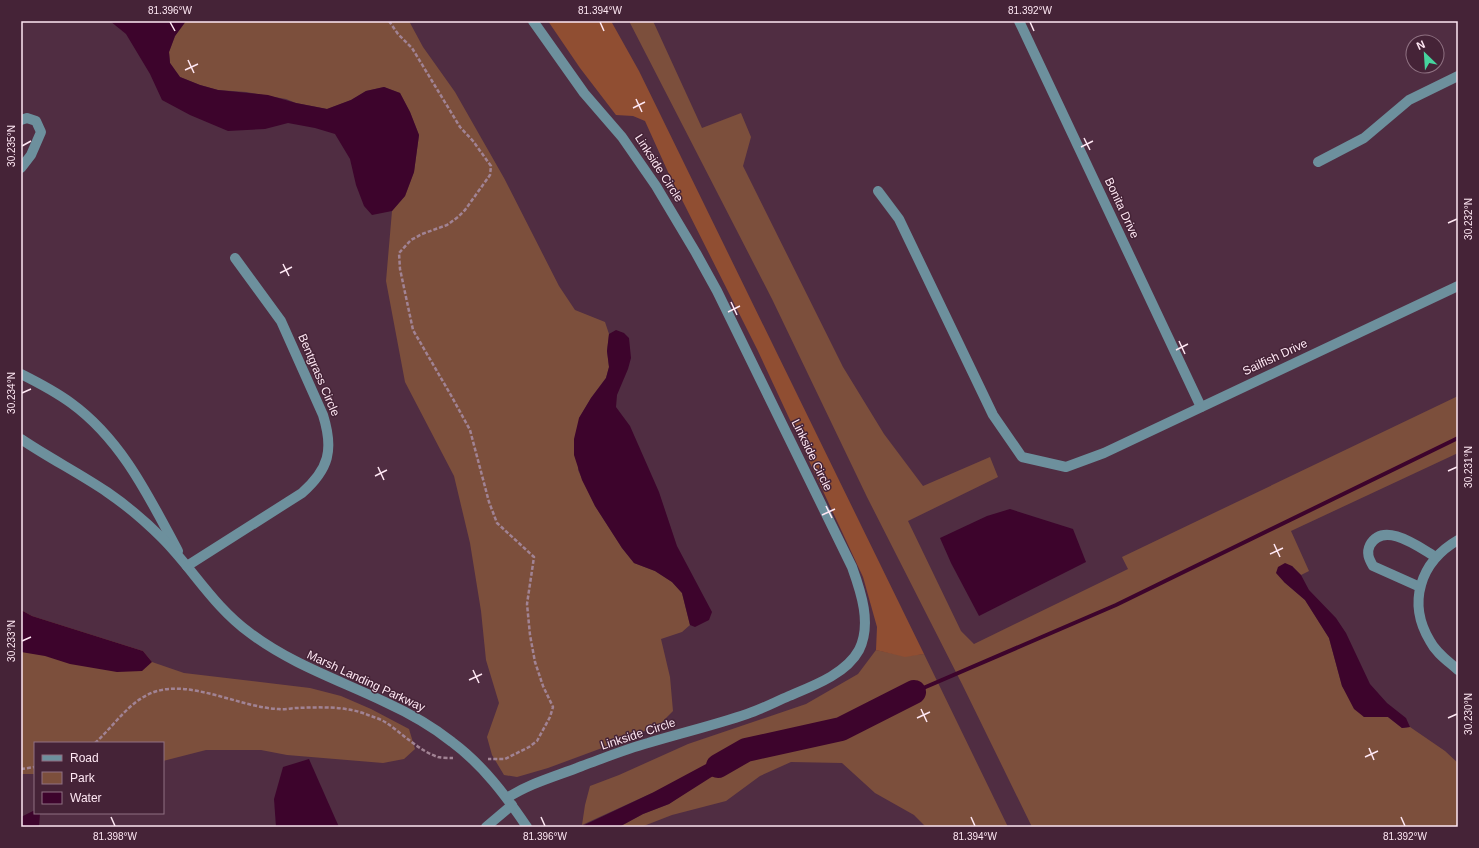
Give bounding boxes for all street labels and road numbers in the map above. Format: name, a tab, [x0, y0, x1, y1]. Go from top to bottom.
street label: Linkside Circle	[632, 131, 686, 205]
street label: Bonita Drive	[1102, 175, 1142, 241]
street label: Bentgrass Circle	[295, 332, 343, 419]
street label: Sailfish Drive	[1240, 336, 1310, 378]
street label: Linkside Circle	[789, 417, 836, 493]
street label: Marsh Landing Parkway	[305, 647, 427, 715]
street label: Linkside Circle	[599, 715, 678, 753]

